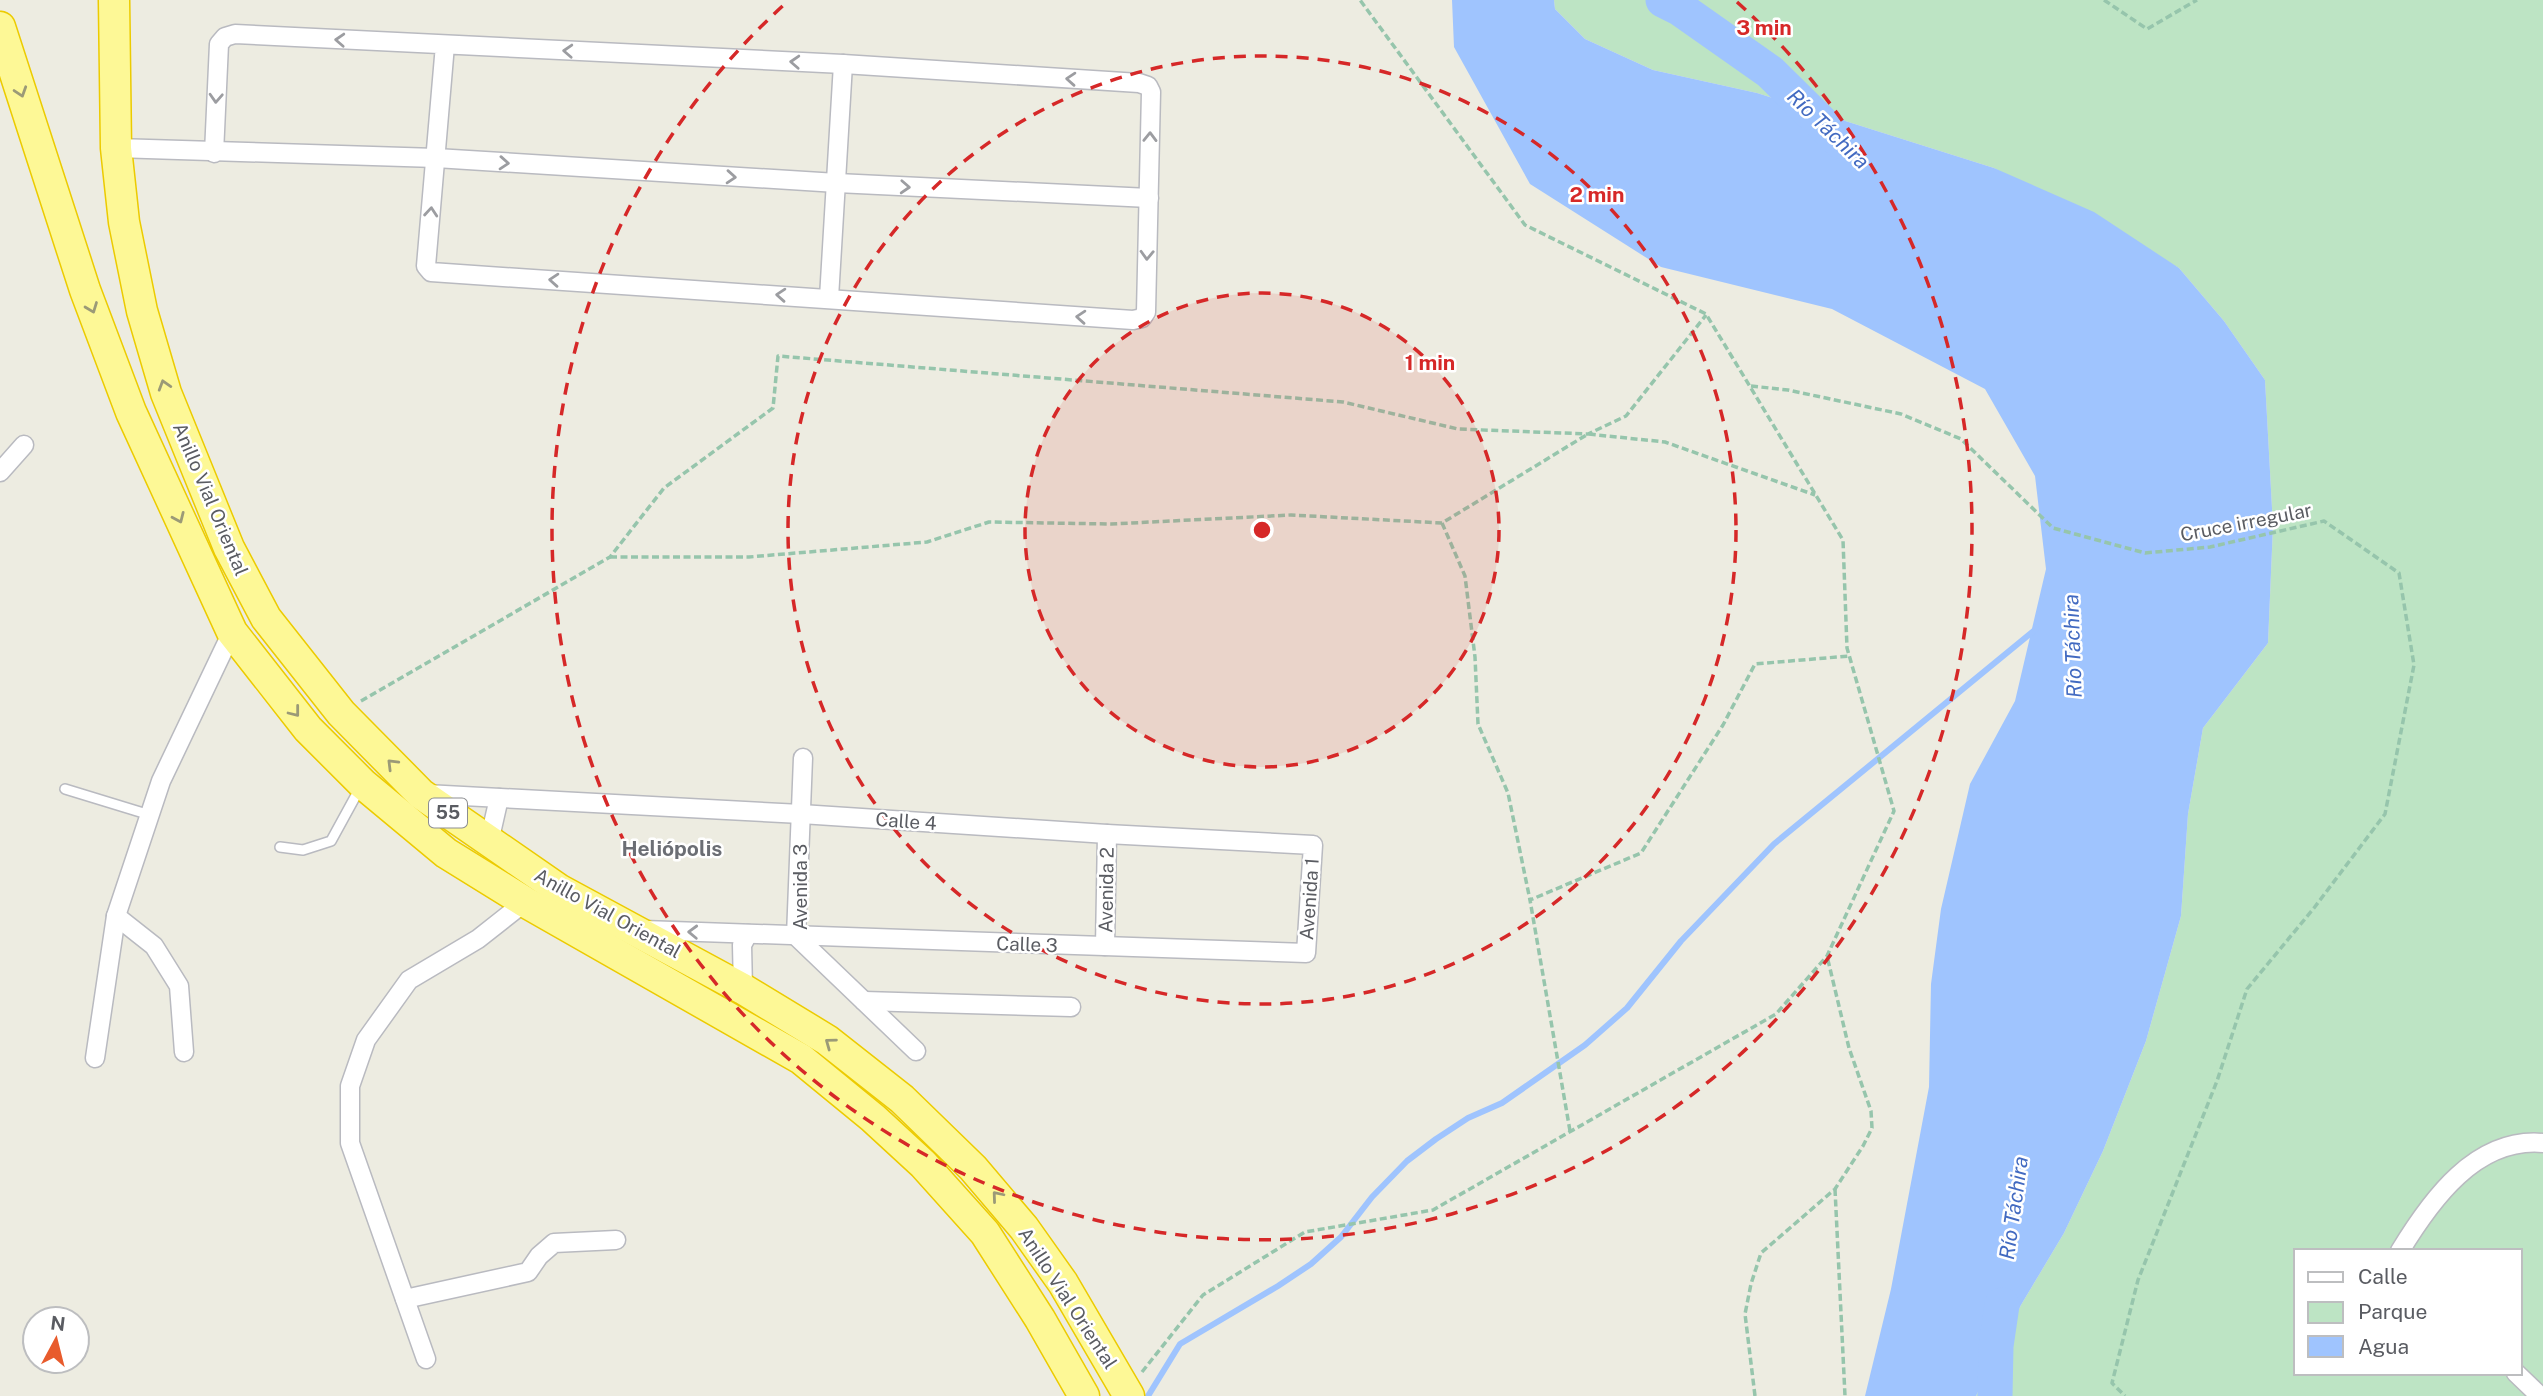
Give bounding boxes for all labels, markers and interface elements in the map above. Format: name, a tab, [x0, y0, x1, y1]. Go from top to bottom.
text: 3 min	[1736, 15, 1792, 40]
one-way arrow	[335, 32, 346, 47]
one-way arrow	[562, 44, 573, 59]
one-way arrow	[789, 55, 800, 70]
one-way arrow	[1065, 71, 1076, 86]
water label: Río Táchira	[1782, 84, 1874, 174]
one-way arrow	[13, 85, 27, 97]
one-way arrow	[209, 93, 224, 104]
one-way arrow	[1143, 131, 1158, 142]
one-way arrow	[499, 155, 510, 170]
one-way arrow	[726, 169, 737, 184]
one-way arrow	[900, 179, 911, 194]
text: 2 min	[1569, 182, 1625, 207]
one-way arrow	[423, 206, 438, 217]
one-way arrow	[1140, 250, 1155, 261]
one-way arrow	[548, 273, 559, 288]
one-way arrow	[775, 288, 786, 303]
one-way arrow	[83, 301, 97, 313]
one-way arrow	[1075, 310, 1086, 325]
text: 1 min	[1405, 350, 1455, 375]
one-way arrow	[158, 379, 172, 391]
street label: Anillo Vial Oriental	[169, 419, 253, 579]
street label: Cruce irregular	[2178, 498, 2314, 546]
one-way arrow	[171, 511, 185, 523]
centre of rings	[1250, 518, 1274, 542]
water label: Río Táchira	[2058, 594, 2087, 698]
one-way arrow	[286, 704, 299, 717]
one-way arrow	[387, 759, 400, 772]
road number: 55	[429, 798, 467, 828]
street label: Calle 4	[875, 808, 937, 834]
district label: Heliópolis	[622, 836, 722, 861]
street label: Avenida 3	[789, 844, 811, 930]
street label: Avenida 2	[1094, 847, 1118, 933]
street label: Avenida 1	[1295, 857, 1323, 941]
street label: Anillo Vial Oriental	[531, 864, 685, 962]
one-way arrow	[687, 924, 698, 939]
street label: Calle 3	[996, 932, 1058, 956]
one-way arrow	[825, 1038, 838, 1051]
water label: Río Táchira	[1994, 1155, 2033, 1261]
one-way arrow	[993, 1192, 1005, 1205]
street label: Anillo Vial Oriental	[1014, 1223, 1122, 1373]
legend	[2294, 1249, 2522, 1375]
text: Calle	[2358, 1264, 2408, 1289]
text: Parque	[2358, 1299, 2427, 1324]
north arrow	[21, 1305, 91, 1375]
text: N	[49, 1311, 67, 1335]
text: Agua	[2358, 1334, 2409, 1359]

